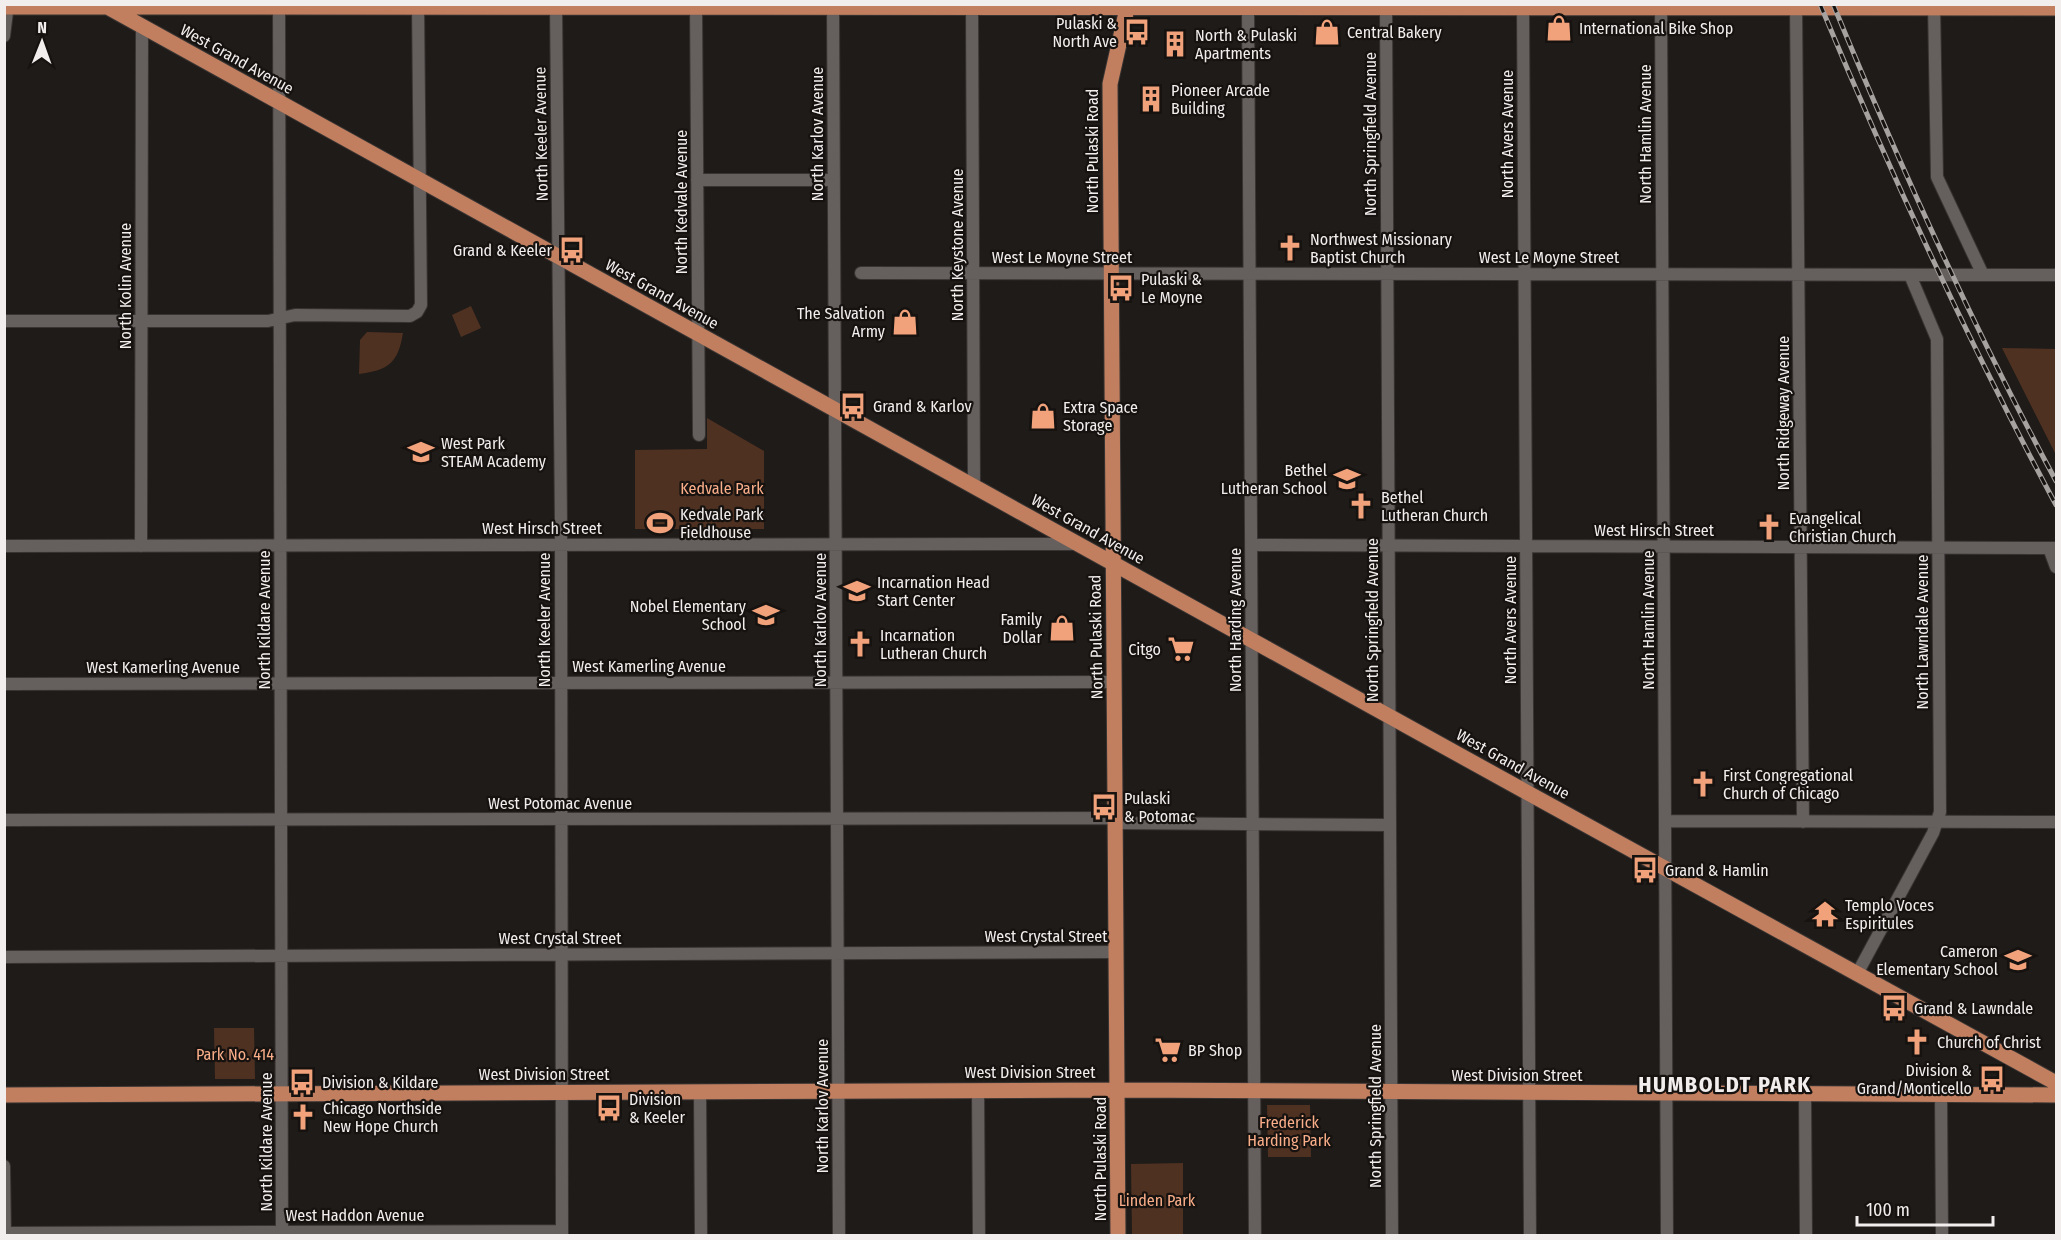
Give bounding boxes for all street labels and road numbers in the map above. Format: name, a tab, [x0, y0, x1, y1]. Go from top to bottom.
street label: West Grand Avenue	[177, 20, 297, 98]
street label: North Springfield Avenue	[1361, 52, 1380, 216]
street label: North Hamlin Avenue	[1636, 64, 1655, 204]
street label: North Keeler Avenue	[530, 66, 552, 201]
street label: North Karlov Avenue	[808, 67, 827, 201]
street label: North Avers Avenue	[1498, 70, 1517, 198]
street label: North Pulaski Road	[1083, 89, 1102, 213]
street label: North Kedvale Avenue	[672, 130, 691, 274]
street label: North Keystone Avenue	[948, 169, 967, 321]
street label: North Kolin Avenue	[116, 223, 135, 349]
street label: West Le Moyne Street	[992, 248, 1133, 267]
street label: West Le Moyne Street	[1479, 248, 1620, 267]
street label: West Grand Avenue	[602, 255, 722, 333]
street label: North Ridgeway Avenue	[1774, 336, 1793, 490]
street label: West Grand Avenue	[1028, 490, 1148, 568]
street label: West Hirsch Street	[482, 519, 603, 538]
street label: West Hirsch Street	[1594, 521, 1715, 540]
street label: North Springfield Avenue	[1363, 538, 1382, 702]
street label: North Harding Avenue	[1226, 548, 1245, 692]
street label: North Kildare Avenue	[255, 550, 274, 690]
street label: North Hamlin Avenue	[1639, 550, 1658, 690]
street label: North Keeler Avenue	[535, 553, 554, 687]
street label: North Karlov Avenue	[811, 553, 830, 687]
street label: North Lawndale Avenue	[1913, 554, 1932, 709]
street label: North Avers Avenue	[1501, 556, 1520, 684]
street label: North Pulaski Road	[1085, 575, 1107, 699]
street label: West Kamerling Avenue	[572, 657, 726, 676]
street label: West Kamerling Avenue	[86, 658, 240, 677]
street label: West Grand Avenue	[1453, 725, 1573, 803]
street label: West Potomac Avenue	[488, 794, 632, 813]
street label: West Crystal Street	[984, 927, 1108, 946]
street label: West Crystal Street	[498, 929, 622, 948]
street label: North Springfield Avenue	[1366, 1024, 1385, 1188]
street label: North Karlov Avenue	[813, 1039, 832, 1173]
street label: West Division Street	[965, 1063, 1096, 1082]
street label: West Division Street	[479, 1065, 610, 1084]
street label: West Division Street	[1452, 1066, 1583, 1085]
street label: North Kildare Avenue	[257, 1072, 276, 1212]
street label: North Pulaski Road	[1091, 1097, 1110, 1221]
street label: West Haddon Avenue	[286, 1206, 425, 1225]

